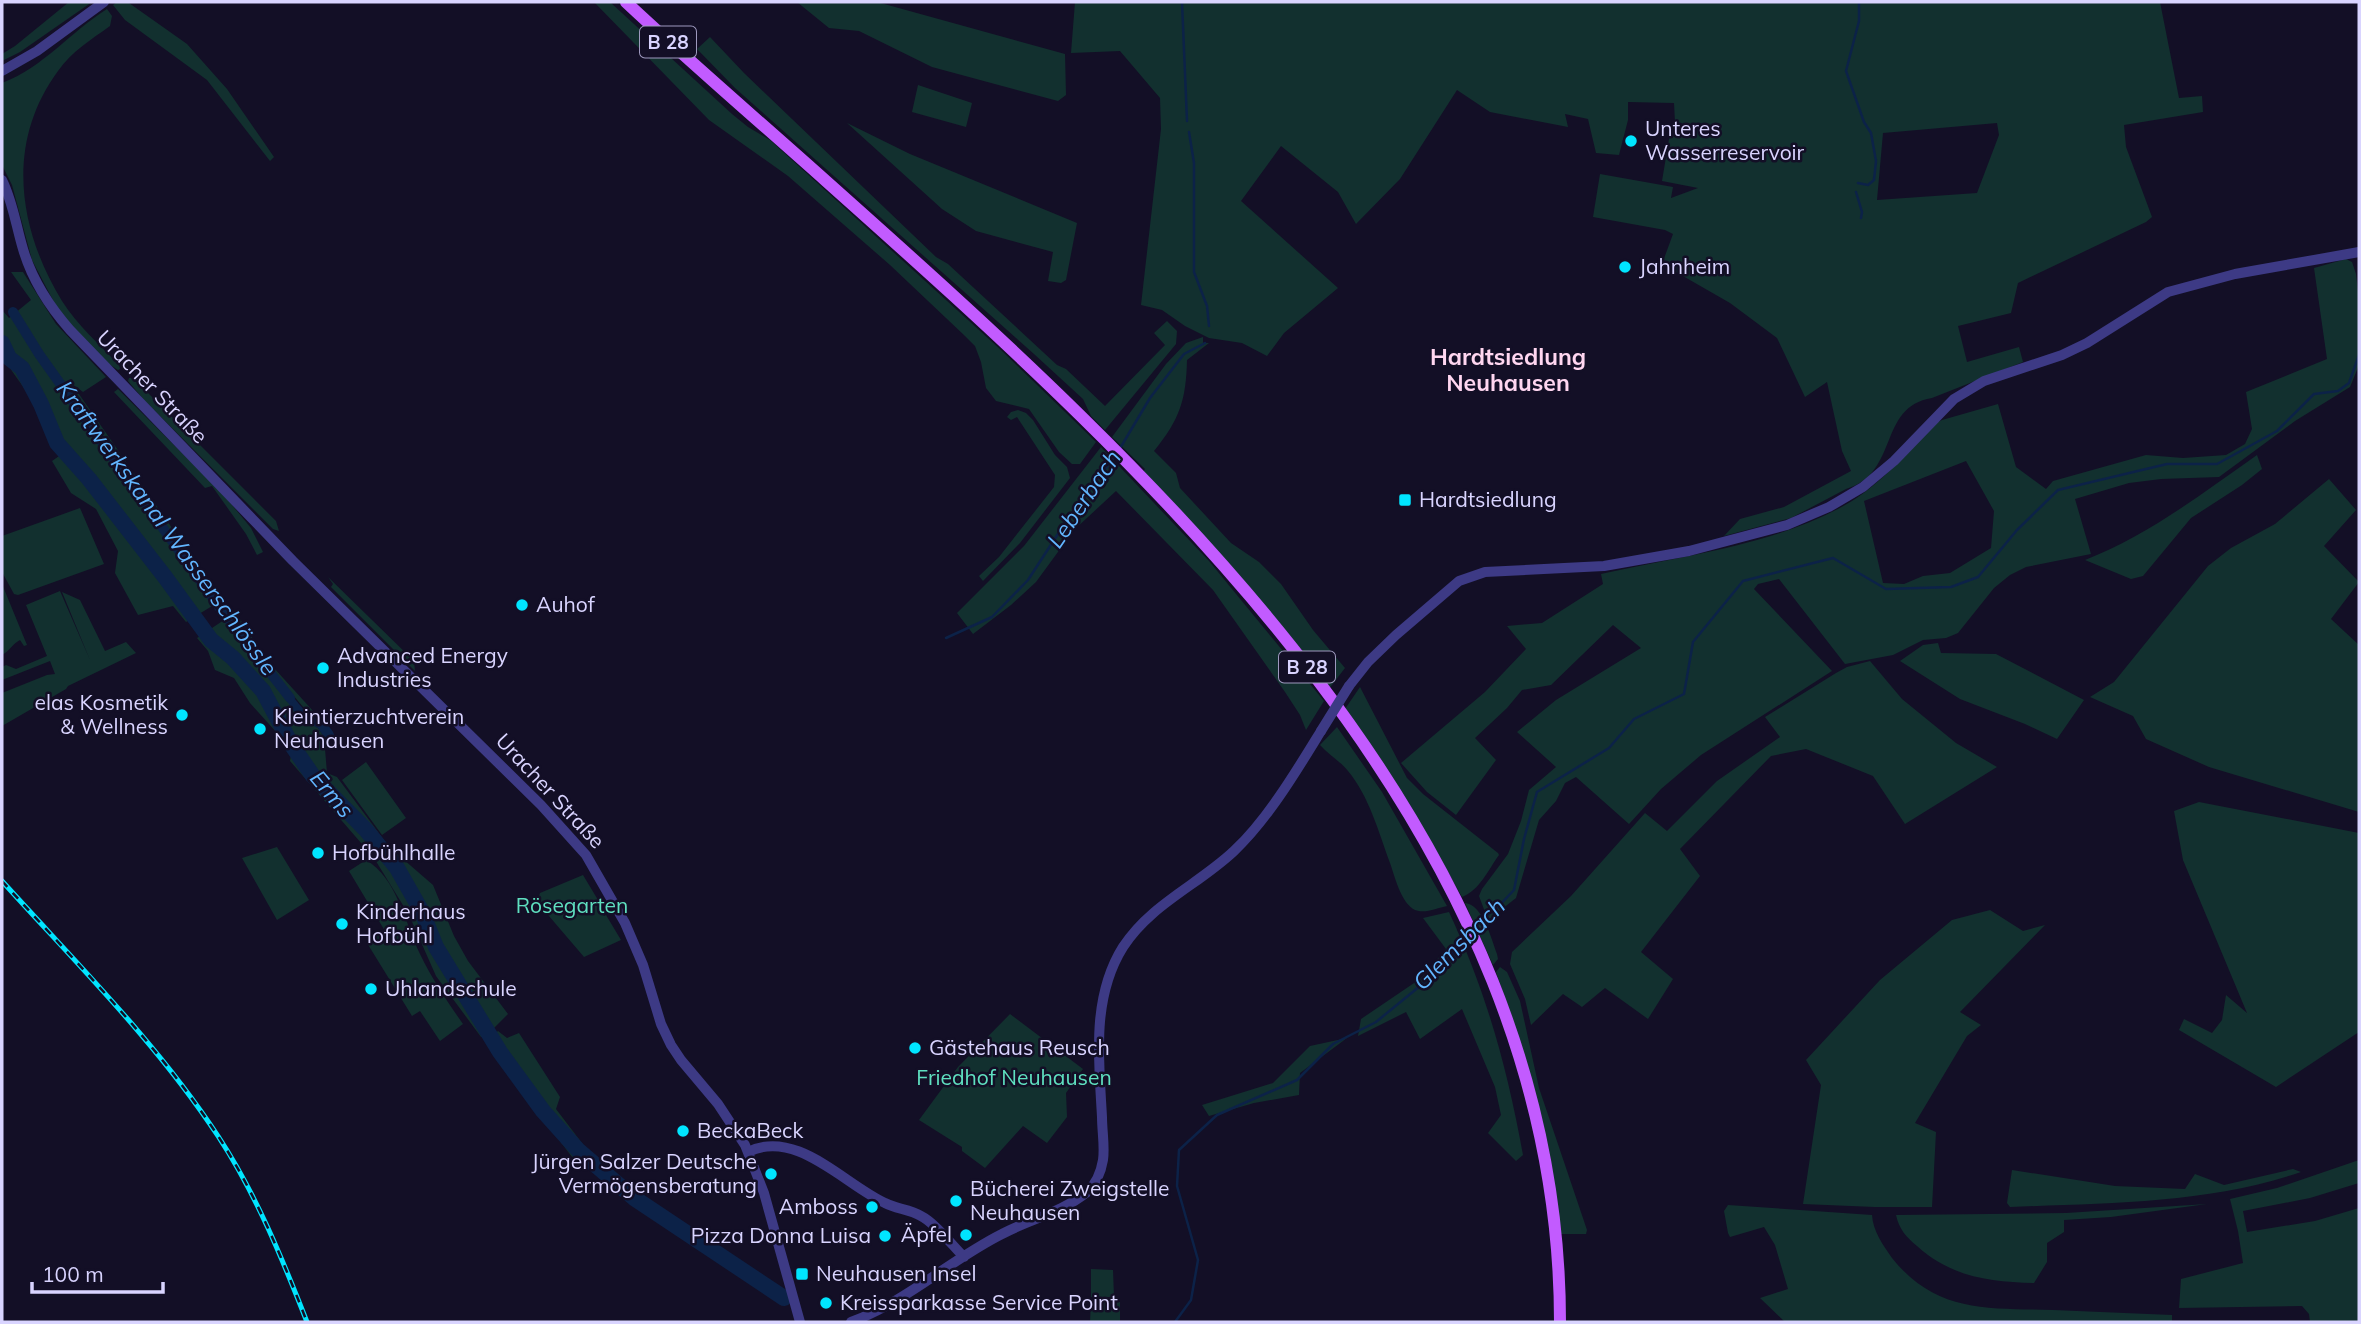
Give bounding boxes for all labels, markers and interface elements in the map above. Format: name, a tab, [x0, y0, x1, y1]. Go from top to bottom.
road number: B 28	[640, 26, 696, 58]
place label: Unteres Wasserreservoir	[1645, 115, 1805, 165]
marker: Unteres Wasserreservoir	[1623, 133, 1639, 149]
place label: Jahnheim	[1639, 253, 1730, 279]
marker: Jahnheim	[1617, 259, 1633, 275]
street label: Uracher Straße	[92, 324, 213, 449]
district label: Hardtsiedlung Neuhausen	[1430, 342, 1586, 397]
water label: Kraftwerkskanal Wasserschlössle	[51, 375, 284, 681]
water label: Leberbach	[1040, 444, 1127, 553]
place label: Hardtsiedlung	[1419, 486, 1557, 512]
marker: Hardtsiedlung	[1397, 492, 1413, 508]
place label: Auhof	[536, 591, 596, 617]
marker: Auhof	[514, 597, 530, 613]
place label: Advanced Energy Industries	[337, 642, 508, 692]
road number: B 28	[1279, 652, 1335, 682]
marker: Advanced Energy Industries	[315, 660, 331, 676]
place label: elas Kosmetik & Wellness	[35, 689, 168, 739]
place label: Kleintierzuchtverein Neuhausen	[274, 703, 464, 753]
marker: elas Kosmetik & Wellness	[174, 707, 190, 723]
marker: Kleintierzuchtverein Neuhausen	[252, 721, 268, 737]
street label: Uracher Straße	[491, 727, 611, 853]
water label: Erms	[304, 764, 361, 823]
place label: Hofbühlhalle	[332, 839, 455, 865]
marker: Hofbühlhalle	[310, 845, 326, 861]
water label: Glemsbach	[1406, 891, 1511, 996]
park label: Rösegarten	[516, 892, 628, 918]
place label: Kinderhaus Hofbühl	[356, 898, 466, 948]
marker: Kinderhaus Hofbühl	[334, 916, 350, 932]
place label: Uhlandschule	[385, 975, 517, 1001]
marker: Uhlandschule	[363, 981, 379, 997]
place label: Gästehaus Reusch	[929, 1034, 1110, 1060]
marker: Gästehaus Reusch	[907, 1040, 923, 1056]
park label: Friedhof Neuhausen	[916, 1064, 1112, 1090]
place label: BeckaBeck	[697, 1117, 804, 1143]
marker: BeckaBeck	[675, 1123, 691, 1139]
place label: Jürgen Salzer Deutsche Vermögensberatung	[532, 1148, 757, 1198]
marker: Jürgen Salzer Deutsche Vermögensberatung	[763, 1166, 779, 1182]
place label: Bücherei Zweigstelle Neuhausen	[970, 1175, 1169, 1225]
place label: Amboss	[779, 1193, 858, 1219]
marker: Bücherei Zweigstelle Neuhausen	[948, 1193, 964, 1209]
marker: Amboss	[864, 1199, 880, 1215]
place label: Äpfel	[901, 1221, 952, 1247]
place label: Pizza Donna Luisa	[691, 1222, 871, 1248]
marker: Äpfel	[958, 1227, 974, 1243]
marker: Pizza Donna Luisa	[877, 1228, 893, 1244]
scale bar	[32, 1250, 163, 1294]
place label: Neuhausen Insel	[816, 1260, 976, 1286]
text: 100 m	[42, 1261, 104, 1287]
marker: Neuhausen Insel	[794, 1266, 810, 1282]
place label: Kreissparkasse Service Point	[840, 1289, 1118, 1315]
marker: Kreissparkasse Service Point	[818, 1295, 834, 1311]

